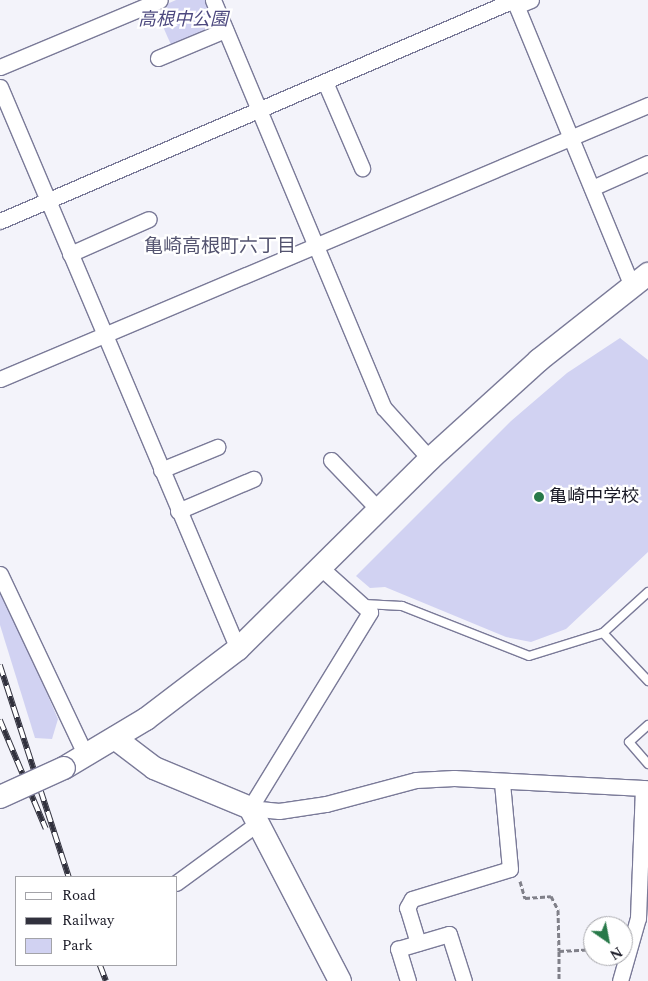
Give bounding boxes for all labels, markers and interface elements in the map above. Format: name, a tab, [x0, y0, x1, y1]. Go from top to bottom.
park label: 高根中公園	[138, 9, 228, 31]
district label: 亀崎高根町六丁目	[144, 236, 296, 258]
place label: 亀崎中学校	[549, 486, 639, 508]
marker: 亀崎中学校	[533, 491, 545, 503]
legend	[15, 876, 178, 966]
text: Road	[62, 884, 96, 907]
text: Railway	[62, 909, 114, 932]
north arrow	[583, 916, 633, 966]
text: Park	[62, 934, 93, 957]
text: N	[605, 941, 626, 965]

